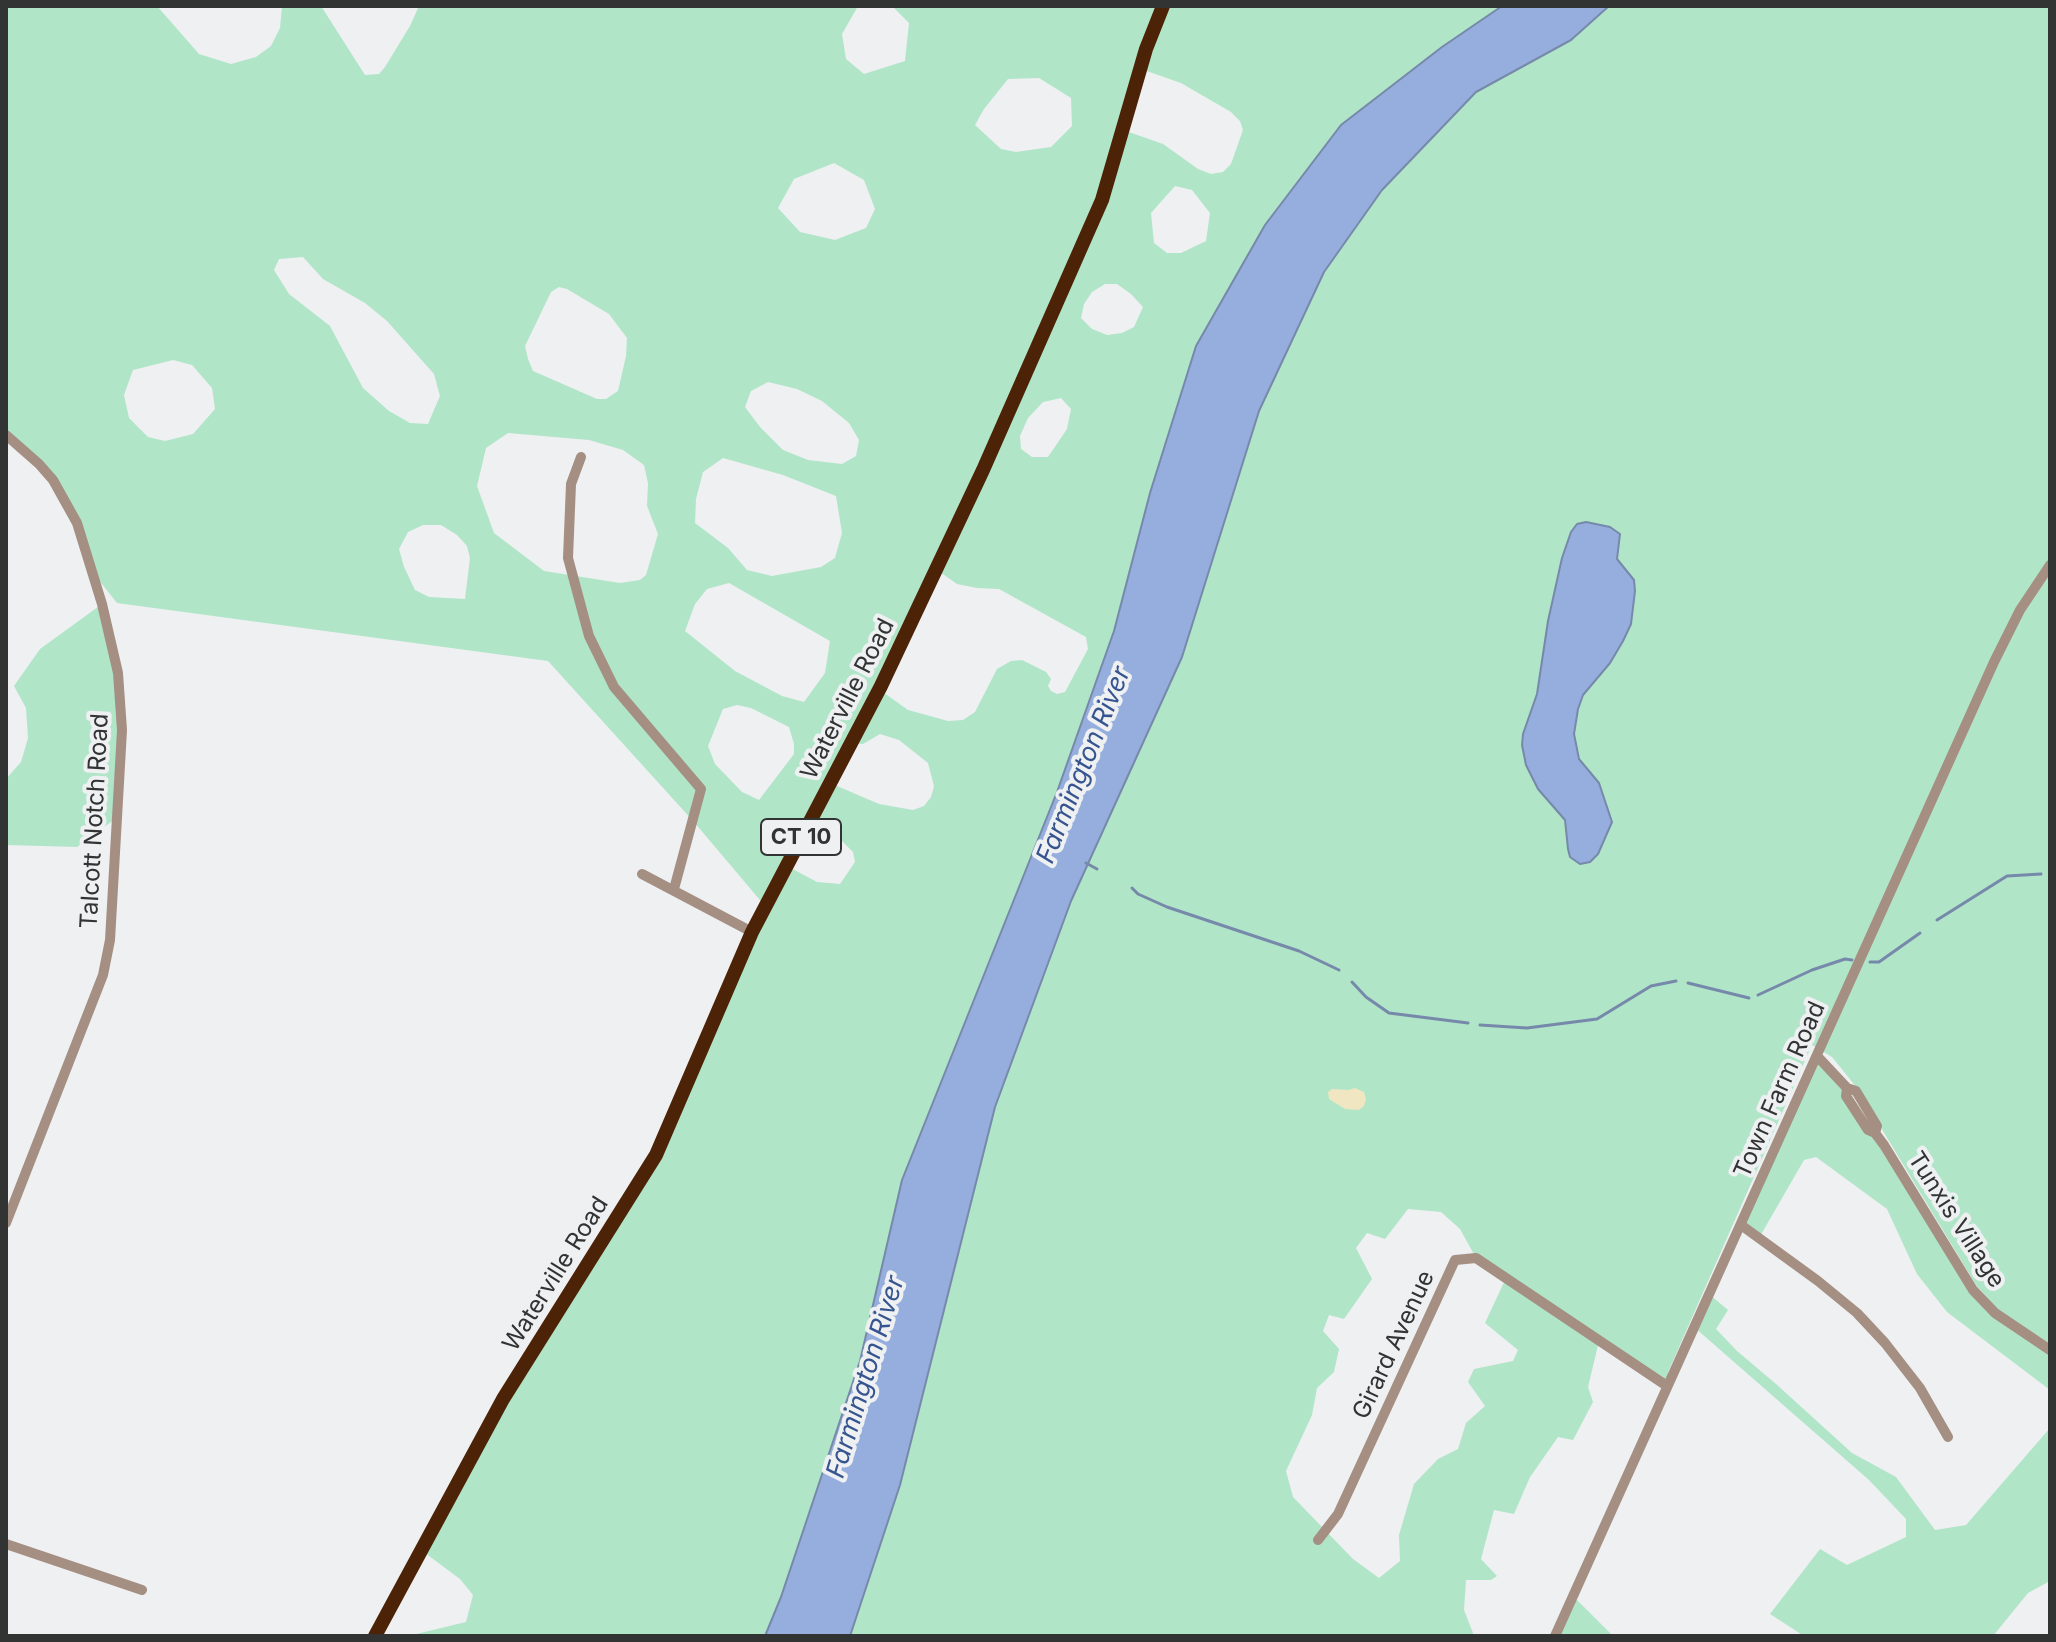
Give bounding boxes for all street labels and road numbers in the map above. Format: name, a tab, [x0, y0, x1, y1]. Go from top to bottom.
street label: Waterville Road	[795, 614, 901, 784]
street label: Talcott Notch Road	[75, 713, 115, 929]
road number: CT 10	[761, 819, 841, 855]
street label: Town Farm Road	[1728, 997, 1832, 1183]
street label: Tunxis Village	[1901, 1146, 2011, 1294]
street label: Waterville Road	[497, 1192, 615, 1356]
street label: Girard Avenue	[1347, 1266, 1441, 1424]

